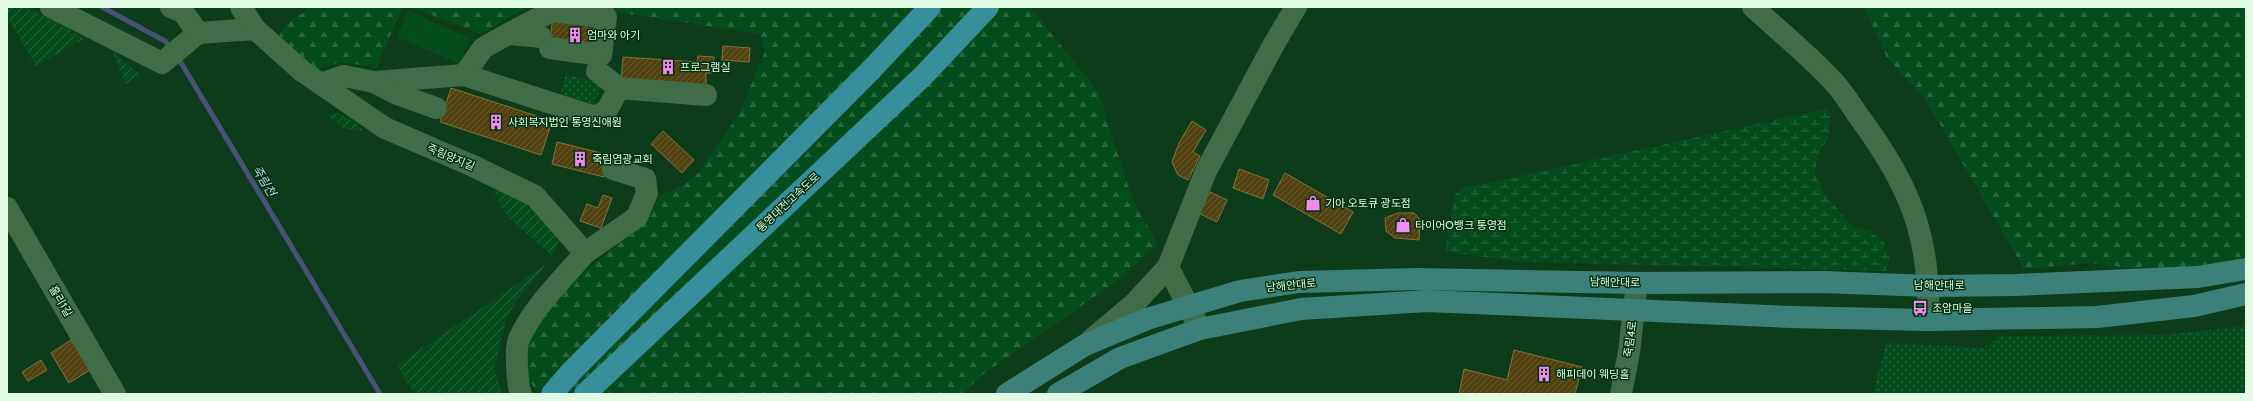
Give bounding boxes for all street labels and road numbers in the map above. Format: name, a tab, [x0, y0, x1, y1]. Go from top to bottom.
street label: 죽림양지길	[425, 141, 477, 173]
street label: 통영대전고속도로	[754, 169, 822, 235]
street label: 남해안대로	[1265, 275, 1317, 295]
street label: 남해안대로	[1590, 275, 1640, 289]
street label: 남해안대로	[1914, 278, 1964, 292]
street label: 홀리1길	[46, 283, 76, 319]
street label: 죽림4로	[1621, 320, 1639, 358]

